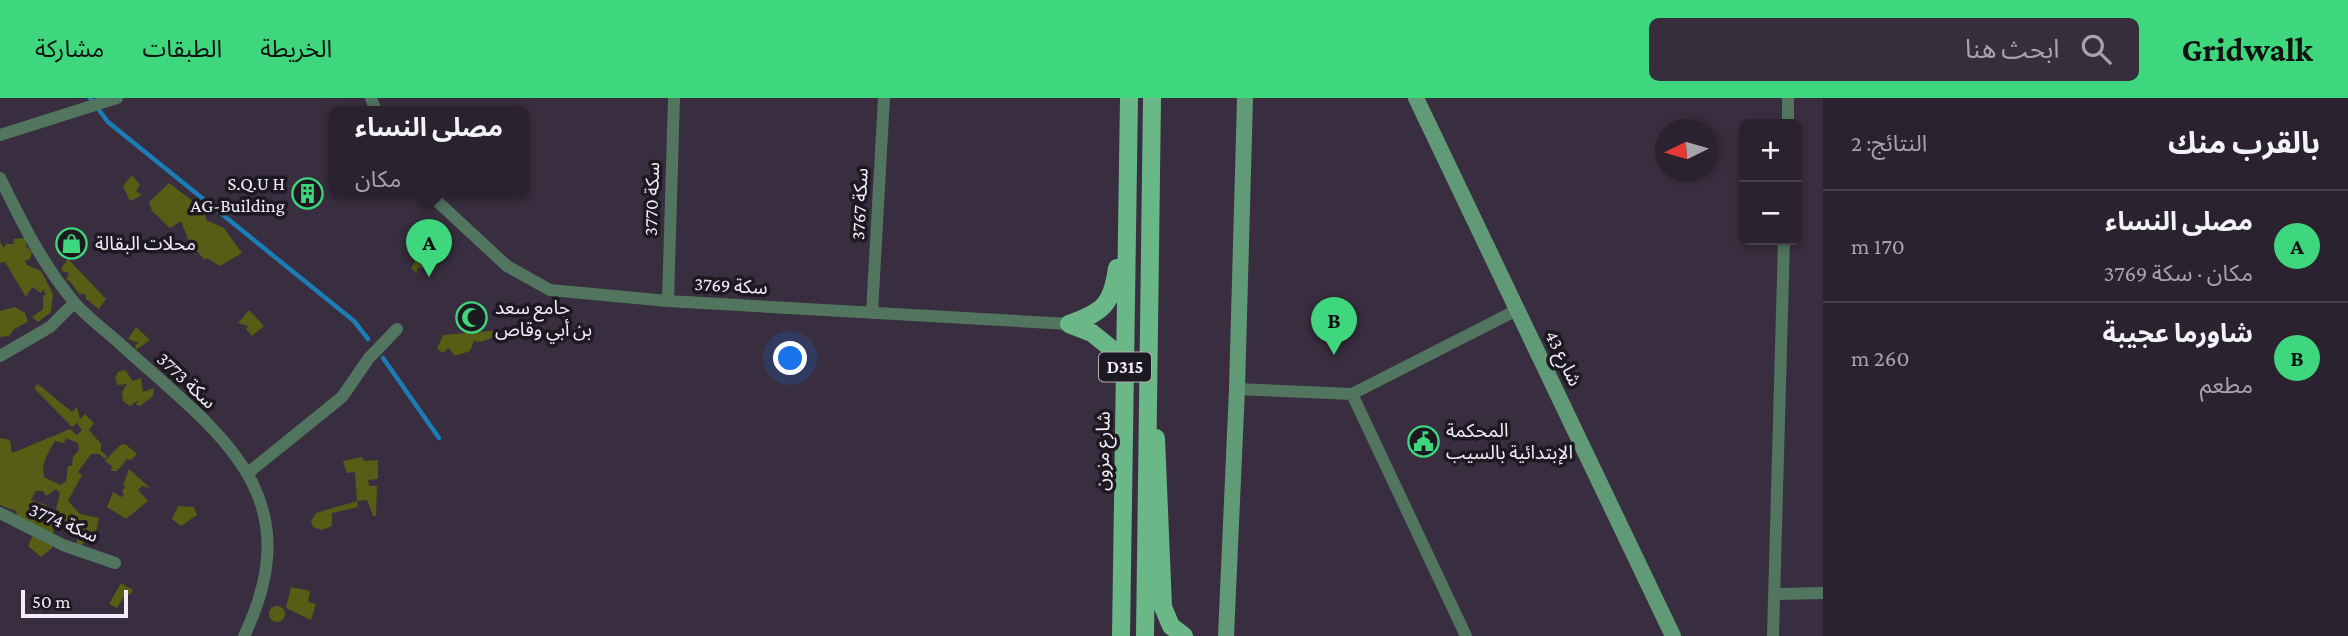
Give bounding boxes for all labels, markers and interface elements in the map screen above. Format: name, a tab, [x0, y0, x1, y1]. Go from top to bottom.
search box	[1649, 18, 2139, 81]
icon: search	[2077, 30, 2115, 68]
text: Gridwalk	[2181, 31, 2313, 68]
text: مشاركة	[35, 35, 104, 62]
text: الطبقات	[142, 35, 222, 62]
text: الخريطة	[260, 35, 332, 62]
text: ابحث هنا	[1965, 35, 2059, 64]
popup	[329, 106, 529, 197]
text: مصلى النساء	[355, 113, 503, 142]
north arrow	[1655, 119, 1718, 182]
map controls	[1739, 119, 1802, 245]
button: +	[1739, 119, 1802, 182]
text: بالقرب منك	[2168, 126, 2320, 159]
text: النتائج: 2	[1851, 130, 1927, 156]
street label: سكة 3770	[640, 162, 663, 236]
text: مكان	[355, 166, 401, 192]
street label: سكة 3767	[847, 167, 872, 241]
place label: S.Q.U H AG-Building	[190, 173, 285, 216]
building icon: S.Q.U H AG-Building	[291, 177, 325, 211]
button: −	[1739, 182, 1802, 245]
text: مصلى النساء	[2105, 207, 2253, 236]
pin: A	[406, 219, 452, 277]
shop icon: محلات البقالة	[55, 226, 89, 260]
place label: محلات البقالة	[95, 233, 196, 254]
text: 170 m	[1851, 233, 1905, 259]
text: A	[2290, 233, 2304, 259]
text: مكان · سكة 3769	[2104, 260, 2253, 286]
street label: سكة 3769	[694, 273, 768, 298]
place label: جامع سعد بن أبي وقاص	[495, 297, 592, 344]
pin: B	[1311, 297, 1357, 355]
mosque icon: جامع سعد بن أبي وقاص	[455, 301, 489, 335]
text: شاورما عجيبة	[2103, 319, 2253, 348]
street label: شارع 43	[1538, 327, 1586, 391]
your location	[773, 341, 807, 375]
text: 260 m	[1851, 345, 1909, 371]
text: B	[2290, 345, 2304, 371]
street label: سكة 3773	[153, 348, 220, 413]
road number: D315	[1099, 353, 1151, 382]
text: مطعم	[2200, 372, 2253, 398]
street label: شارع مزون	[1091, 411, 1117, 491]
place label: المحكمة الإبتدائية بالسيب	[1446, 420, 1573, 465]
public building icon: المحكمة الإبتدائية بالسيب	[1406, 424, 1440, 458]
street label: سكة 3774	[26, 499, 101, 546]
scale bar	[21, 587, 128, 619]
text: 50 m	[32, 591, 71, 612]

